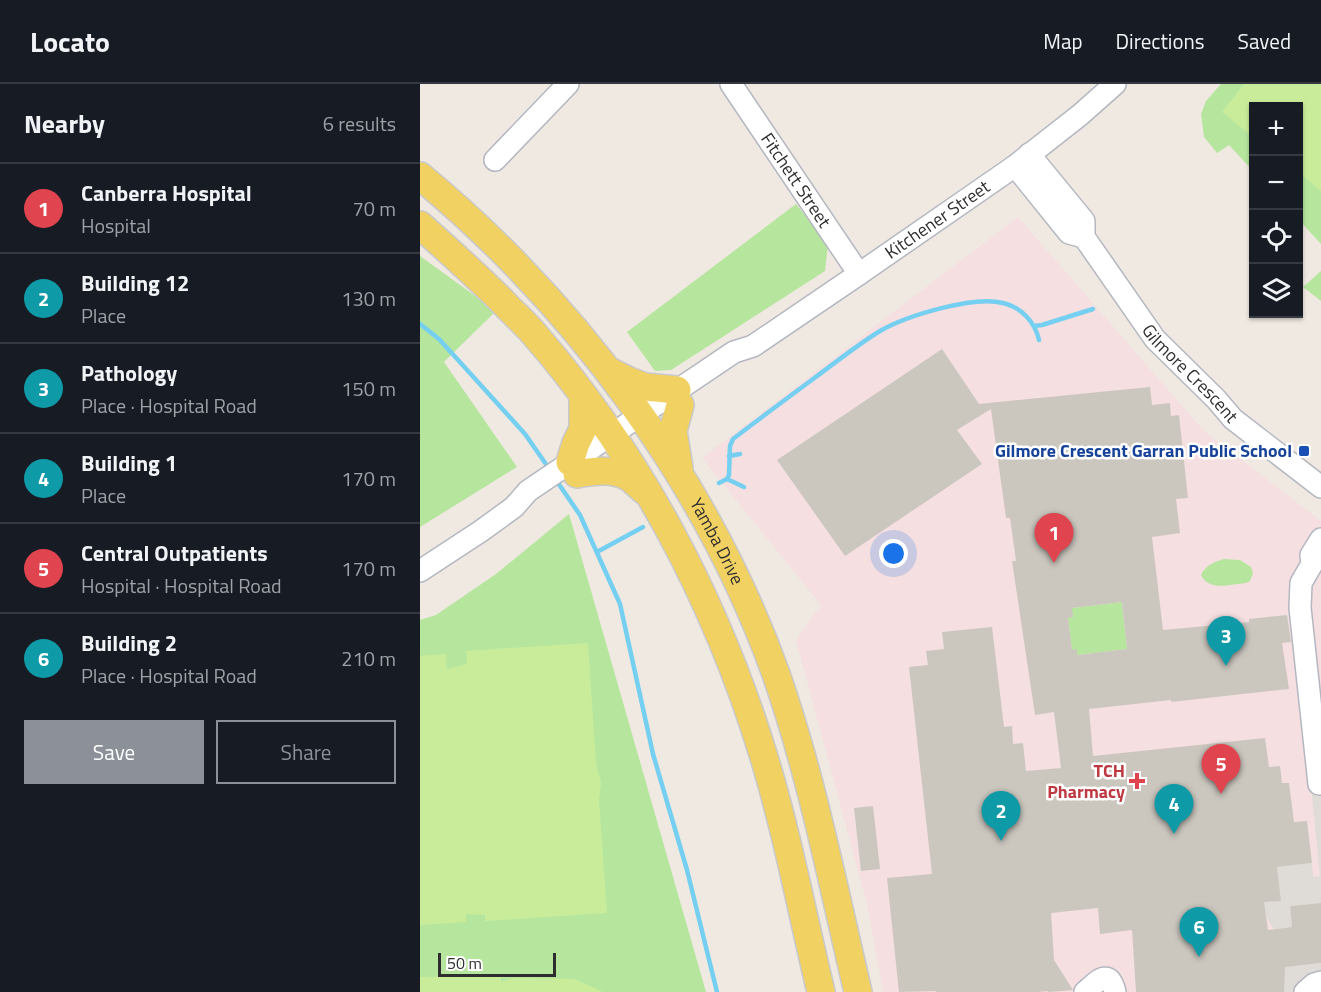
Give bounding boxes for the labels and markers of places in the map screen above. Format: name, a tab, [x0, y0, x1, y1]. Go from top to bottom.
place label: Gilmore Crescent Garran Public School	[995, 437, 1292, 464]
marker: Gilmore Crescent Garran Public School	[1297, 444, 1311, 458]
pin: 1	[1034, 514, 1074, 563]
pin: 3	[1206, 616, 1246, 666]
pin: 5	[1202, 744, 1240, 794]
place label: TCH Pharmacy	[1047, 757, 1125, 805]
marker: TCH Pharmacy	[1130, 774, 1144, 788]
pin: 4	[1154, 784, 1194, 834]
pin: 2	[982, 792, 1020, 841]
pin: 6	[1180, 908, 1218, 957]

